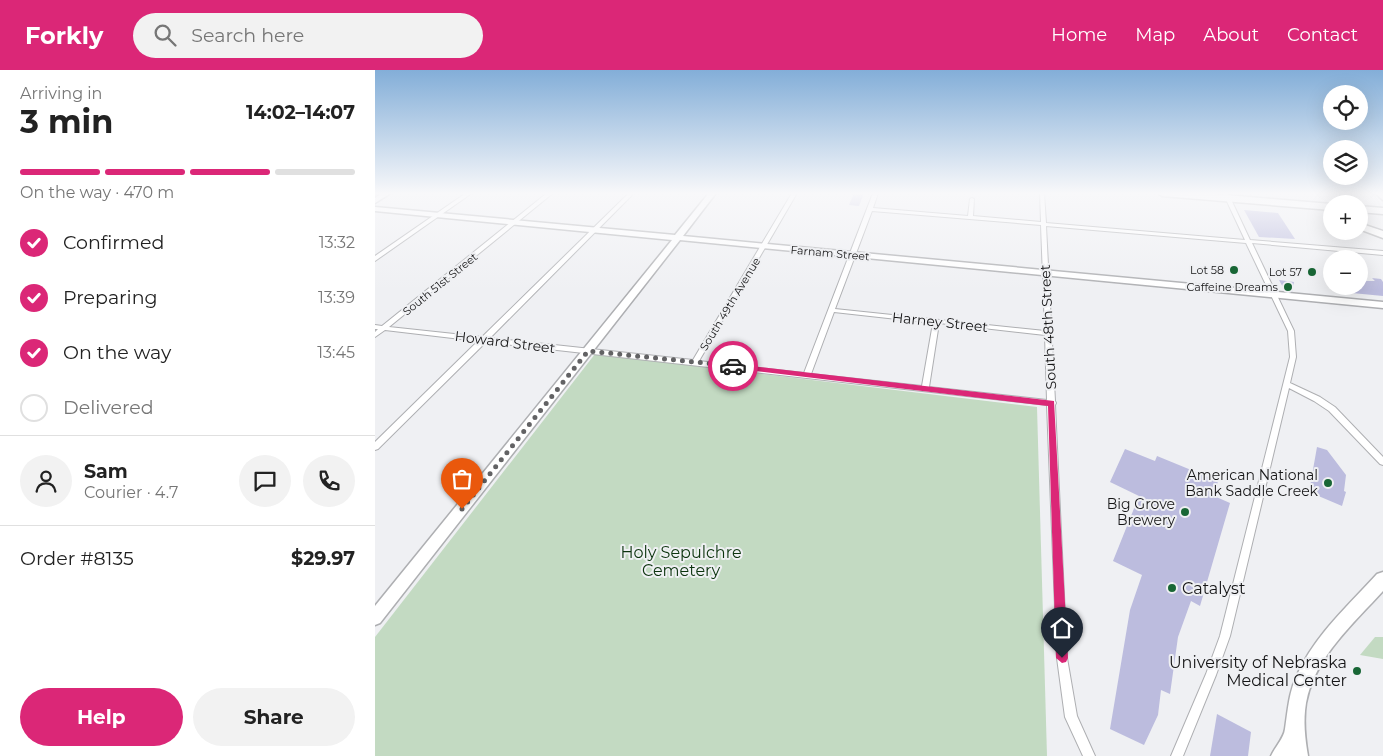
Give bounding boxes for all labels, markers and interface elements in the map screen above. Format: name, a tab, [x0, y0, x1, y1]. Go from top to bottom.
search box	[133, 13, 483, 58]
text: Forkly	[25, 21, 103, 50]
icon: search	[151, 21, 179, 49]
text: Search here	[191, 24, 304, 47]
text: Home	[1051, 24, 1107, 46]
text: Map	[1135, 24, 1175, 46]
text: About	[1203, 24, 1259, 46]
text: Contact	[1287, 24, 1358, 46]
text: Arriving in	[20, 84, 102, 103]
map controls	[1323, 85, 1368, 295]
button: locate	[1323, 85, 1368, 130]
text: 14:02–14:07	[246, 101, 355, 124]
text: 3 min	[20, 102, 113, 141]
button: layers	[1323, 140, 1368, 185]
text: On the way · 470 m	[20, 183, 174, 202]
button: +	[1323, 195, 1368, 240]
icon: check	[20, 229, 48, 257]
text: Confirmed	[63, 231, 164, 254]
text: 13:32	[319, 233, 355, 252]
street label: Farnam Street	[790, 243, 871, 263]
street label: South 51st Street	[400, 249, 481, 318]
button: −	[1323, 250, 1368, 295]
street label: South 49th Avenue	[697, 255, 764, 353]
place label: Lot 58	[1190, 263, 1224, 277]
street label: South 48th Street	[1036, 264, 1060, 390]
marker: Lot 58	[1228, 264, 1240, 276]
place label: Lot 57	[1269, 265, 1302, 279]
marker: Lot 57	[1306, 266, 1318, 278]
place label: Caffeine Dreams	[1186, 280, 1279, 294]
marker: Caffeine Dreams	[1282, 281, 1294, 293]
icon: check	[20, 284, 48, 312]
text: Preparing	[63, 286, 158, 309]
text: 13:39	[318, 288, 355, 307]
street label: Harney Street	[891, 308, 989, 336]
street label: Howard Street	[454, 327, 557, 357]
icon: check	[20, 339, 48, 367]
text: On the way	[63, 341, 171, 364]
courier	[708, 341, 758, 391]
text: 13:45	[317, 343, 355, 362]
icon: car	[719, 352, 747, 380]
text: Delivered	[63, 396, 154, 419]
button: person	[20, 455, 72, 507]
button: chat	[239, 455, 291, 507]
button: phone	[303, 455, 355, 507]
pin	[441, 458, 483, 509]
text: Sam	[84, 460, 128, 483]
icon: bag	[448, 465, 476, 493]
place label: American National Bank Saddle Creek	[1185, 466, 1319, 500]
marker: American National Bank Saddle Creek	[1322, 477, 1334, 489]
text: Courier · 4.7	[84, 483, 178, 502]
place label: Big Grove Brewery	[1107, 495, 1175, 529]
marker: Big Grove Brewery	[1179, 506, 1191, 518]
park label: Holy Sepulchre Cemetery	[620, 543, 742, 580]
text: Order #8135	[20, 547, 134, 570]
text: $29.97	[291, 547, 355, 570]
place label: Catalyst	[1182, 579, 1246, 598]
marker: Catalyst	[1166, 582, 1178, 594]
pin	[1041, 607, 1083, 658]
icon: home	[1048, 614, 1076, 642]
place label: University of Nebraska Medical Center	[1169, 653, 1347, 690]
marker: University of Nebraska Medical Center	[1351, 665, 1363, 677]
button: Help	[20, 688, 183, 746]
button: Share	[193, 688, 355, 746]

